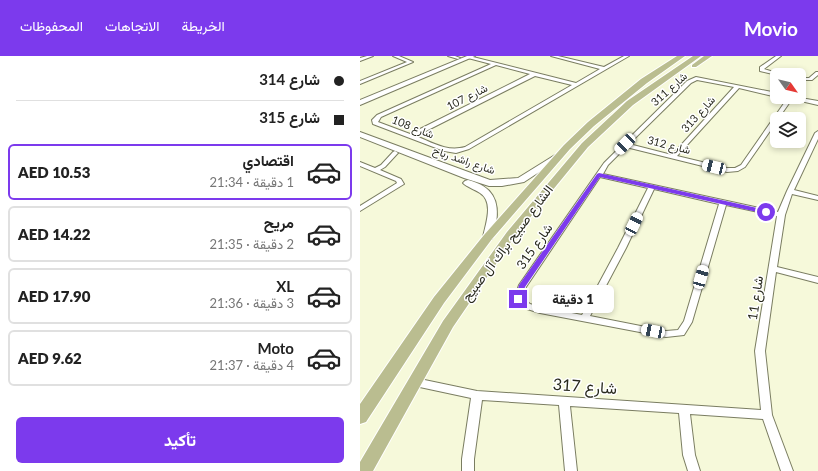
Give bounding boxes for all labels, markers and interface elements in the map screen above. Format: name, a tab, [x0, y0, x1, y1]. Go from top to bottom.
text: المحفوظات	[20, 17, 83, 34]
text: الاتجاهات	[105, 17, 159, 34]
text: الخريطة	[181, 17, 225, 34]
text: Movio	[744, 17, 798, 40]
north arrow	[770, 68, 806, 104]
map controls	[770, 68, 806, 148]
street label: شارع 311	[648, 69, 691, 110]
text: شارع 314	[259, 70, 320, 88]
street label: شارع 107	[444, 81, 491, 114]
street label: شارع 313	[678, 93, 719, 136]
text: شارع 315	[259, 108, 320, 126]
button: layers	[770, 112, 806, 148]
street label: شارع 108	[390, 113, 436, 142]
car	[612, 131, 638, 157]
street label: شارع 312	[646, 133, 692, 158]
street label: شارع راشد رباح	[431, 143, 497, 178]
text: اقتصادي	[242, 151, 294, 169]
icon: car	[306, 154, 342, 190]
car	[701, 158, 727, 176]
text: AED 10.53	[18, 163, 91, 181]
text: 1 دقيقة · 21:34	[210, 174, 294, 190]
street label: الشارع صبيح براك آل صبيح	[458, 182, 557, 305]
route start	[757, 203, 775, 221]
car	[623, 211, 645, 237]
text: مريح	[264, 213, 294, 231]
icon: car	[306, 216, 342, 252]
street label: شارع 315	[513, 220, 557, 273]
text: AED 14.22	[18, 225, 91, 243]
text: 2 دقيقة · 21:35	[210, 236, 294, 252]
car	[692, 264, 710, 290]
street label: شارع 11	[744, 275, 768, 321]
text: XL	[276, 277, 294, 295]
icon: car	[306, 278, 342, 314]
callout: 1 دقيقة	[532, 285, 614, 313]
text: AED 17.90	[18, 287, 91, 305]
route end	[509, 290, 527, 308]
text: 1 دقيقة	[552, 291, 594, 307]
text: 3 دقيقة · 21:36	[210, 295, 294, 311]
car	[640, 323, 666, 339]
text: Moto	[257, 339, 294, 357]
icon: car	[306, 340, 342, 376]
text: AED 9.62	[18, 349, 82, 367]
text: 4 دقيقة · 21:37	[210, 357, 294, 373]
street label: شارع 317	[552, 374, 618, 400]
button: تأكيد	[16, 417, 344, 463]

